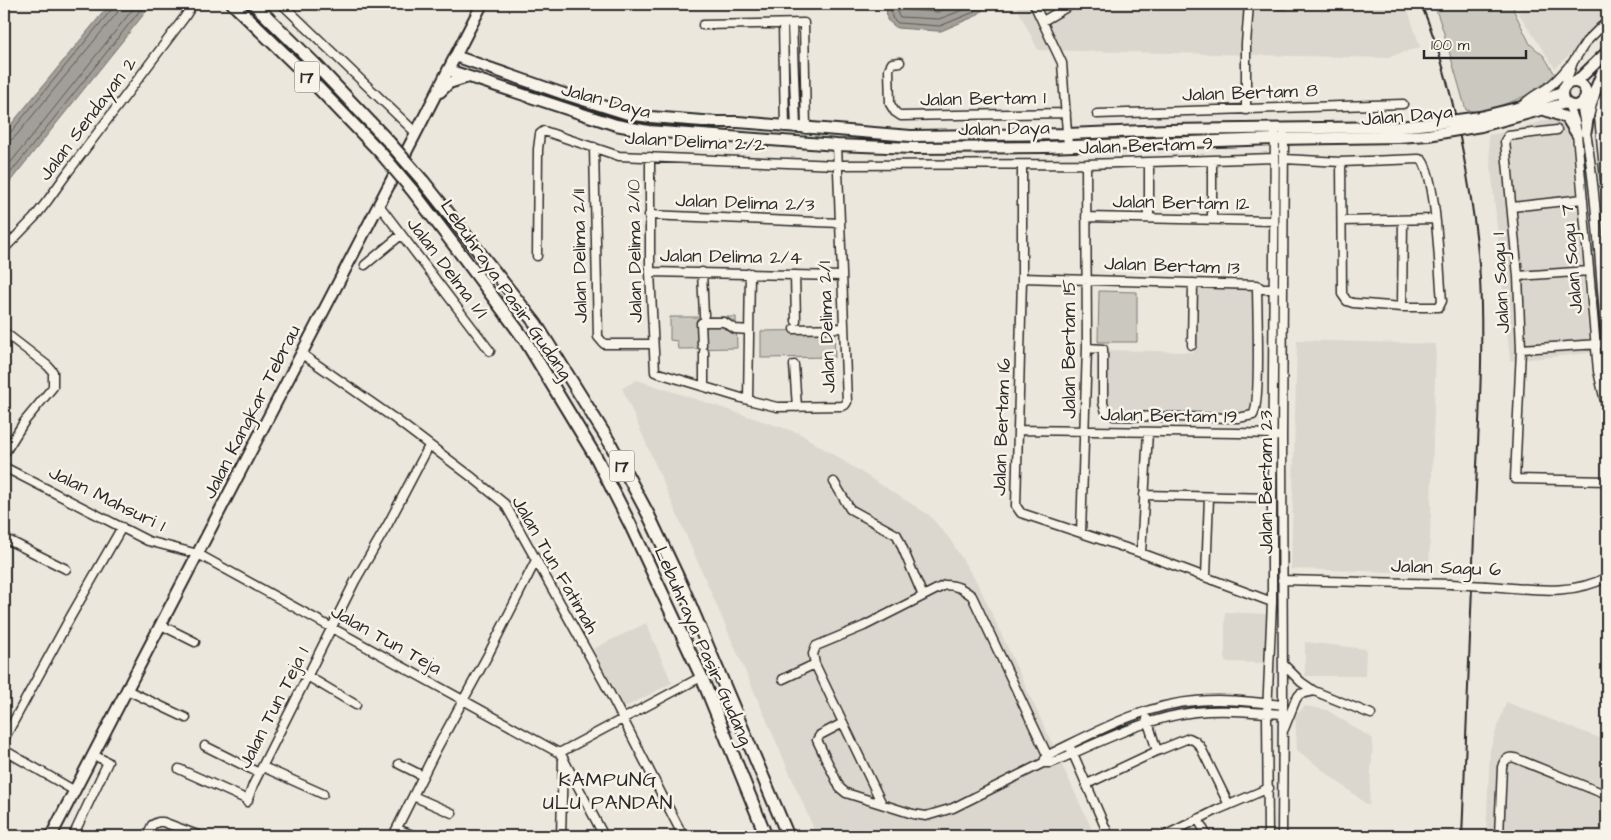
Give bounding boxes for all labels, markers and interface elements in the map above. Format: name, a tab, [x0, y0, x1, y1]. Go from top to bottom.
scale bar	[1424, 28, 1526, 60]
text: 100 m	[1431, 35, 1470, 56]
street label: Jalan Sendayan 2	[32, 51, 144, 187]
road number: 17	[294, 62, 320, 92]
street label: Jalan Daya	[558, 76, 654, 127]
street label: Jalan Bertam 8	[1182, 77, 1318, 109]
street label: Jalan Bertam 1	[920, 84, 1047, 114]
street label: Jalan Daya	[1360, 99, 1454, 134]
street label: Jalan Daya	[958, 115, 1050, 144]
street label: Jalan Delima 2/2	[624, 125, 766, 159]
street label: Jalan Bertam 9	[1078, 130, 1214, 162]
street label: Jalan Delima 2/10	[620, 179, 650, 323]
street label: Jalan Delima 2/3	[675, 187, 815, 219]
street label: Jalan Delima 2/11	[565, 188, 595, 323]
street label: Jalan Bertam 12	[1112, 188, 1250, 218]
street label: Lebuhraya Pasir Gudang	[433, 194, 579, 386]
street label: Jalan Sagu 7	[1554, 203, 1591, 315]
street label: Jalan Delma 1/1	[400, 212, 494, 325]
street label: Jalan Sagu 1	[1485, 231, 1518, 334]
street label: Jalan Delima 2/4	[660, 242, 803, 272]
street label: Jalan Bertam 13	[1104, 250, 1241, 282]
street label: Jalan Delima 2/1	[811, 260, 843, 393]
street label: Jalan Bertam 15	[1056, 279, 1083, 419]
street label: Jalan Kangkar Tebrau	[196, 320, 309, 504]
street label: Jalan Bertam 16	[986, 358, 1018, 496]
street label: Jalan Bertam 19	[1100, 401, 1238, 431]
street label: Jalan Bertam 23	[1253, 410, 1280, 554]
road number: 17	[610, 451, 634, 482]
street label: Jalan Mahsuri 1	[44, 459, 170, 539]
street label: Jalan Tun Fatimah	[504, 491, 606, 640]
street label: Lebuhraya Pasir Gudang	[646, 542, 759, 750]
street label: Jalan Sagu 6	[1390, 553, 1502, 584]
street label: Jalan Tun Teja	[326, 598, 447, 682]
street label: Jalan Tun Teja 1	[232, 642, 317, 774]
district label: KAMPUNG ULU PANDAN	[543, 766, 673, 817]

